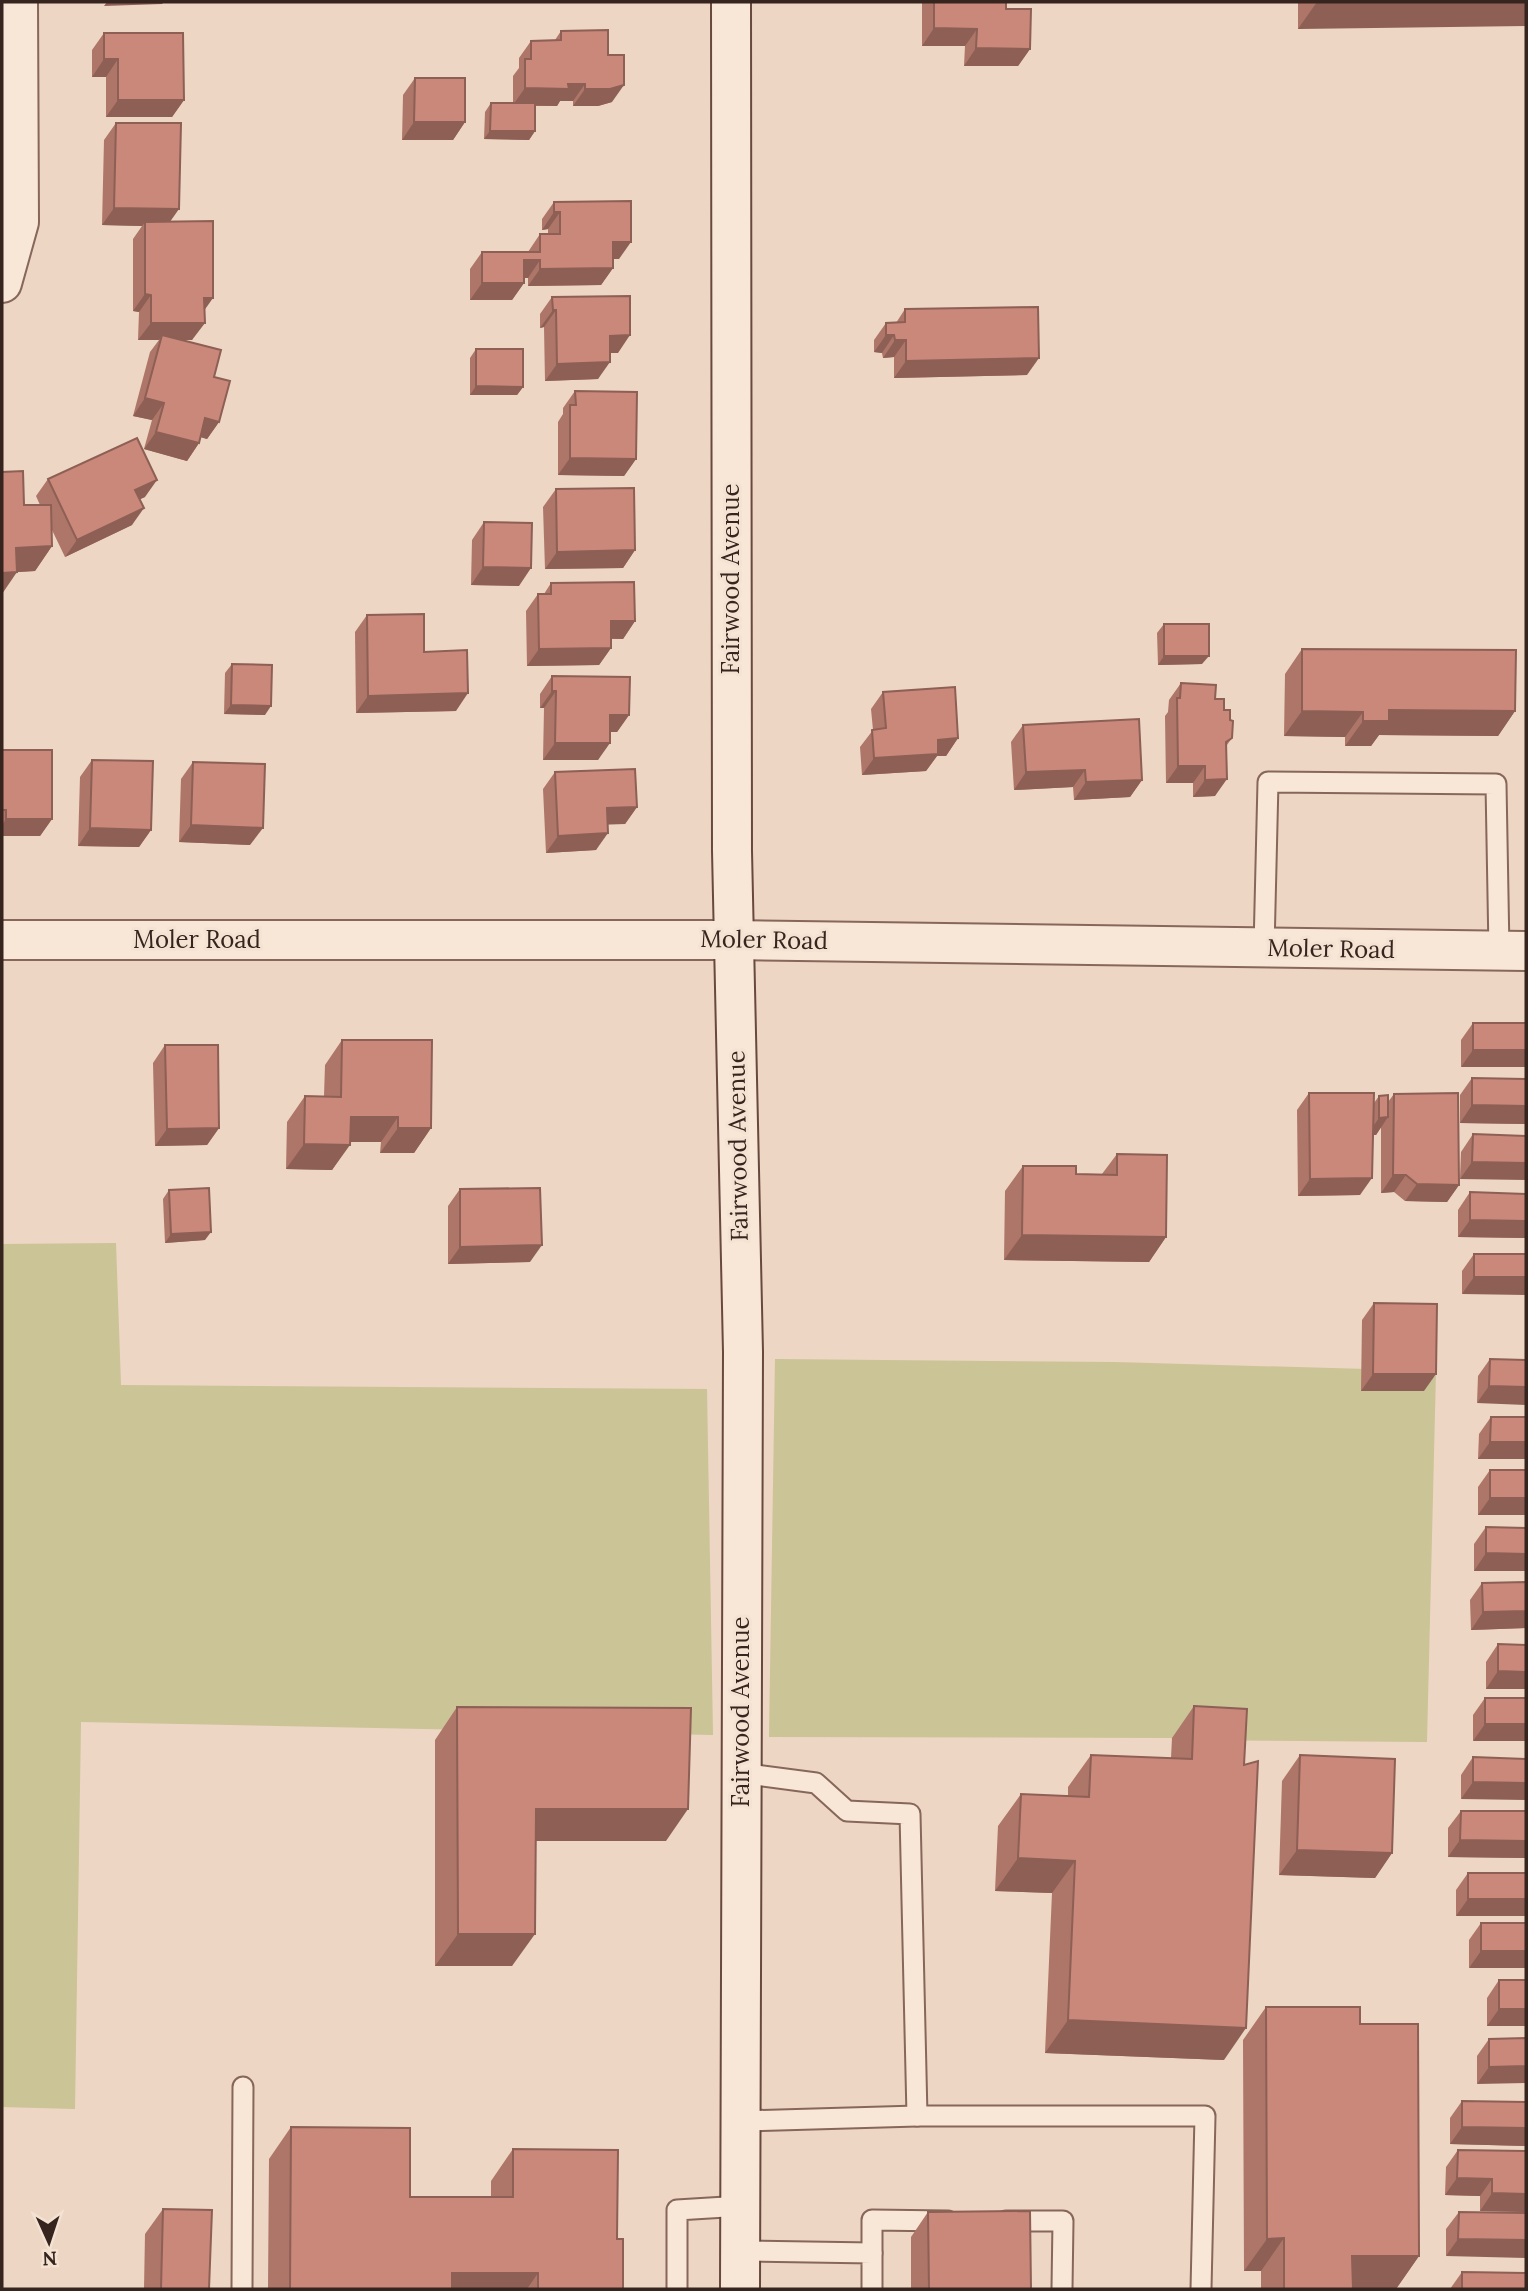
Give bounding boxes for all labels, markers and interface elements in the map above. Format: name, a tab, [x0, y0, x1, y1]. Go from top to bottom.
street label: Fairwood Avenue	[715, 483, 746, 675]
street label: Moler Road	[700, 923, 828, 956]
street label: Moler Road	[133, 924, 261, 955]
street label: Moler Road	[1267, 932, 1395, 965]
street label: Fairwood Avenue	[720, 1050, 755, 1242]
street label: Fairwood Avenue	[725, 1616, 756, 1808]
north arrow	[14, 2207, 84, 2277]
text: N	[42, 2247, 58, 2271]

